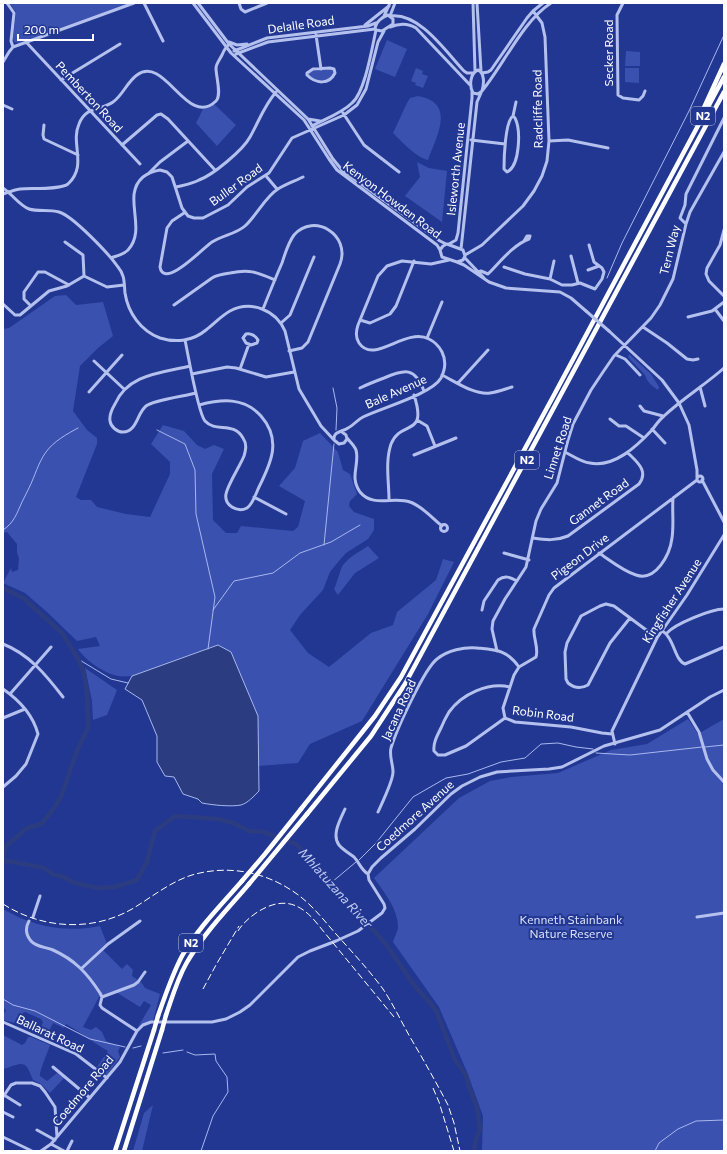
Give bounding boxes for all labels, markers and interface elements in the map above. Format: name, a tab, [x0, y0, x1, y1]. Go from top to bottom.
street label: Delalle Road	[267, 12, 335, 36]
scale bar	[18, 16, 93, 42]
street label: Secker Road	[601, 19, 615, 86]
text: 200 m	[24, 22, 59, 36]
street label: Pemberton Road	[53, 58, 126, 135]
street label: Radcliffe Road	[529, 69, 545, 149]
road number: N2	[691, 107, 715, 125]
street label: Isleworth Avenue	[443, 122, 467, 216]
street label: Kenyon Howden Road	[341, 158, 444, 241]
street label: Buller Road	[206, 160, 265, 208]
street label: Tern Way	[656, 223, 682, 276]
street label: Bale Avenue	[363, 371, 428, 411]
street label: Linnet Road	[540, 414, 574, 481]
road number: N2	[515, 451, 539, 469]
street label: Gannet Road	[566, 475, 631, 528]
street label: Pigeon Drive	[548, 530, 611, 582]
street label: Kingfisher Avenue	[639, 556, 704, 645]
street label: Jacana Road	[378, 677, 419, 743]
street label: Robin Road	[511, 702, 575, 724]
street label: Coedmore Avenue	[373, 777, 456, 854]
water label: Mhlatuzana River	[296, 844, 377, 932]
park label: Kenneth Stainbank Nature Reserve	[520, 912, 623, 940]
road number: N2	[179, 934, 203, 952]
street label: Ballarat Road	[15, 1011, 86, 1055]
street label: Coedmore Road	[49, 1052, 116, 1128]

